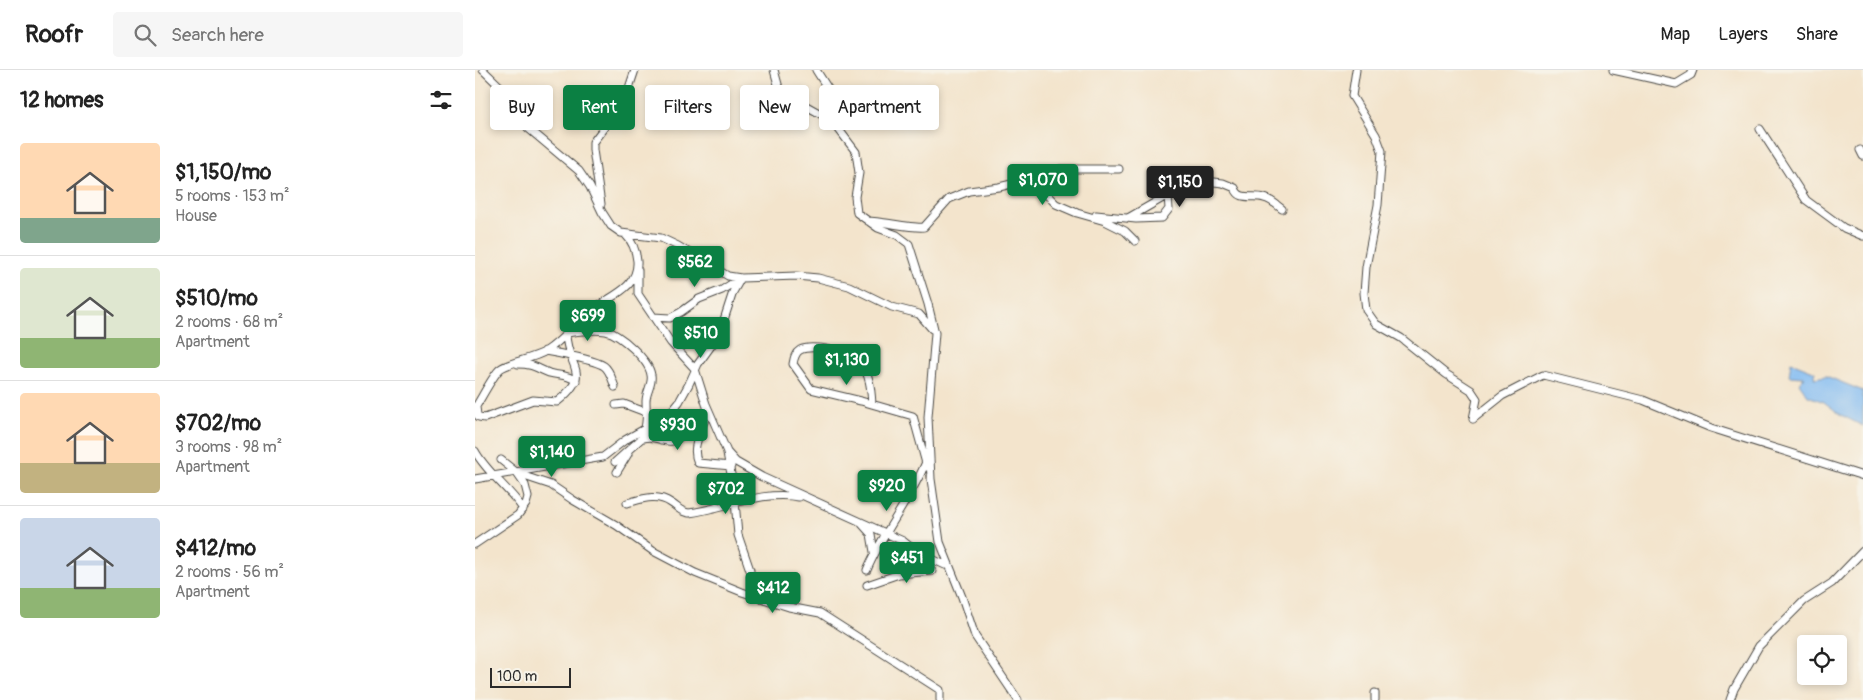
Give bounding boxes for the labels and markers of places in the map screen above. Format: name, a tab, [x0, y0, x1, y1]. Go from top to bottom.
pin: $1,070	[1002, 164, 1084, 206]
pin: $1,150	[1139, 166, 1221, 208]
pin: $562	[665, 246, 725, 288]
pin: $699	[558, 300, 618, 342]
pin: $510	[671, 316, 731, 359]
pin: $1,130	[806, 344, 888, 386]
pin: $930	[648, 408, 708, 451]
pin: $1,140	[511, 436, 593, 478]
pin: $920	[857, 470, 917, 512]
pin: $702	[696, 472, 756, 515]
pin: $451	[877, 542, 937, 584]
pin: $412	[743, 572, 803, 614]

